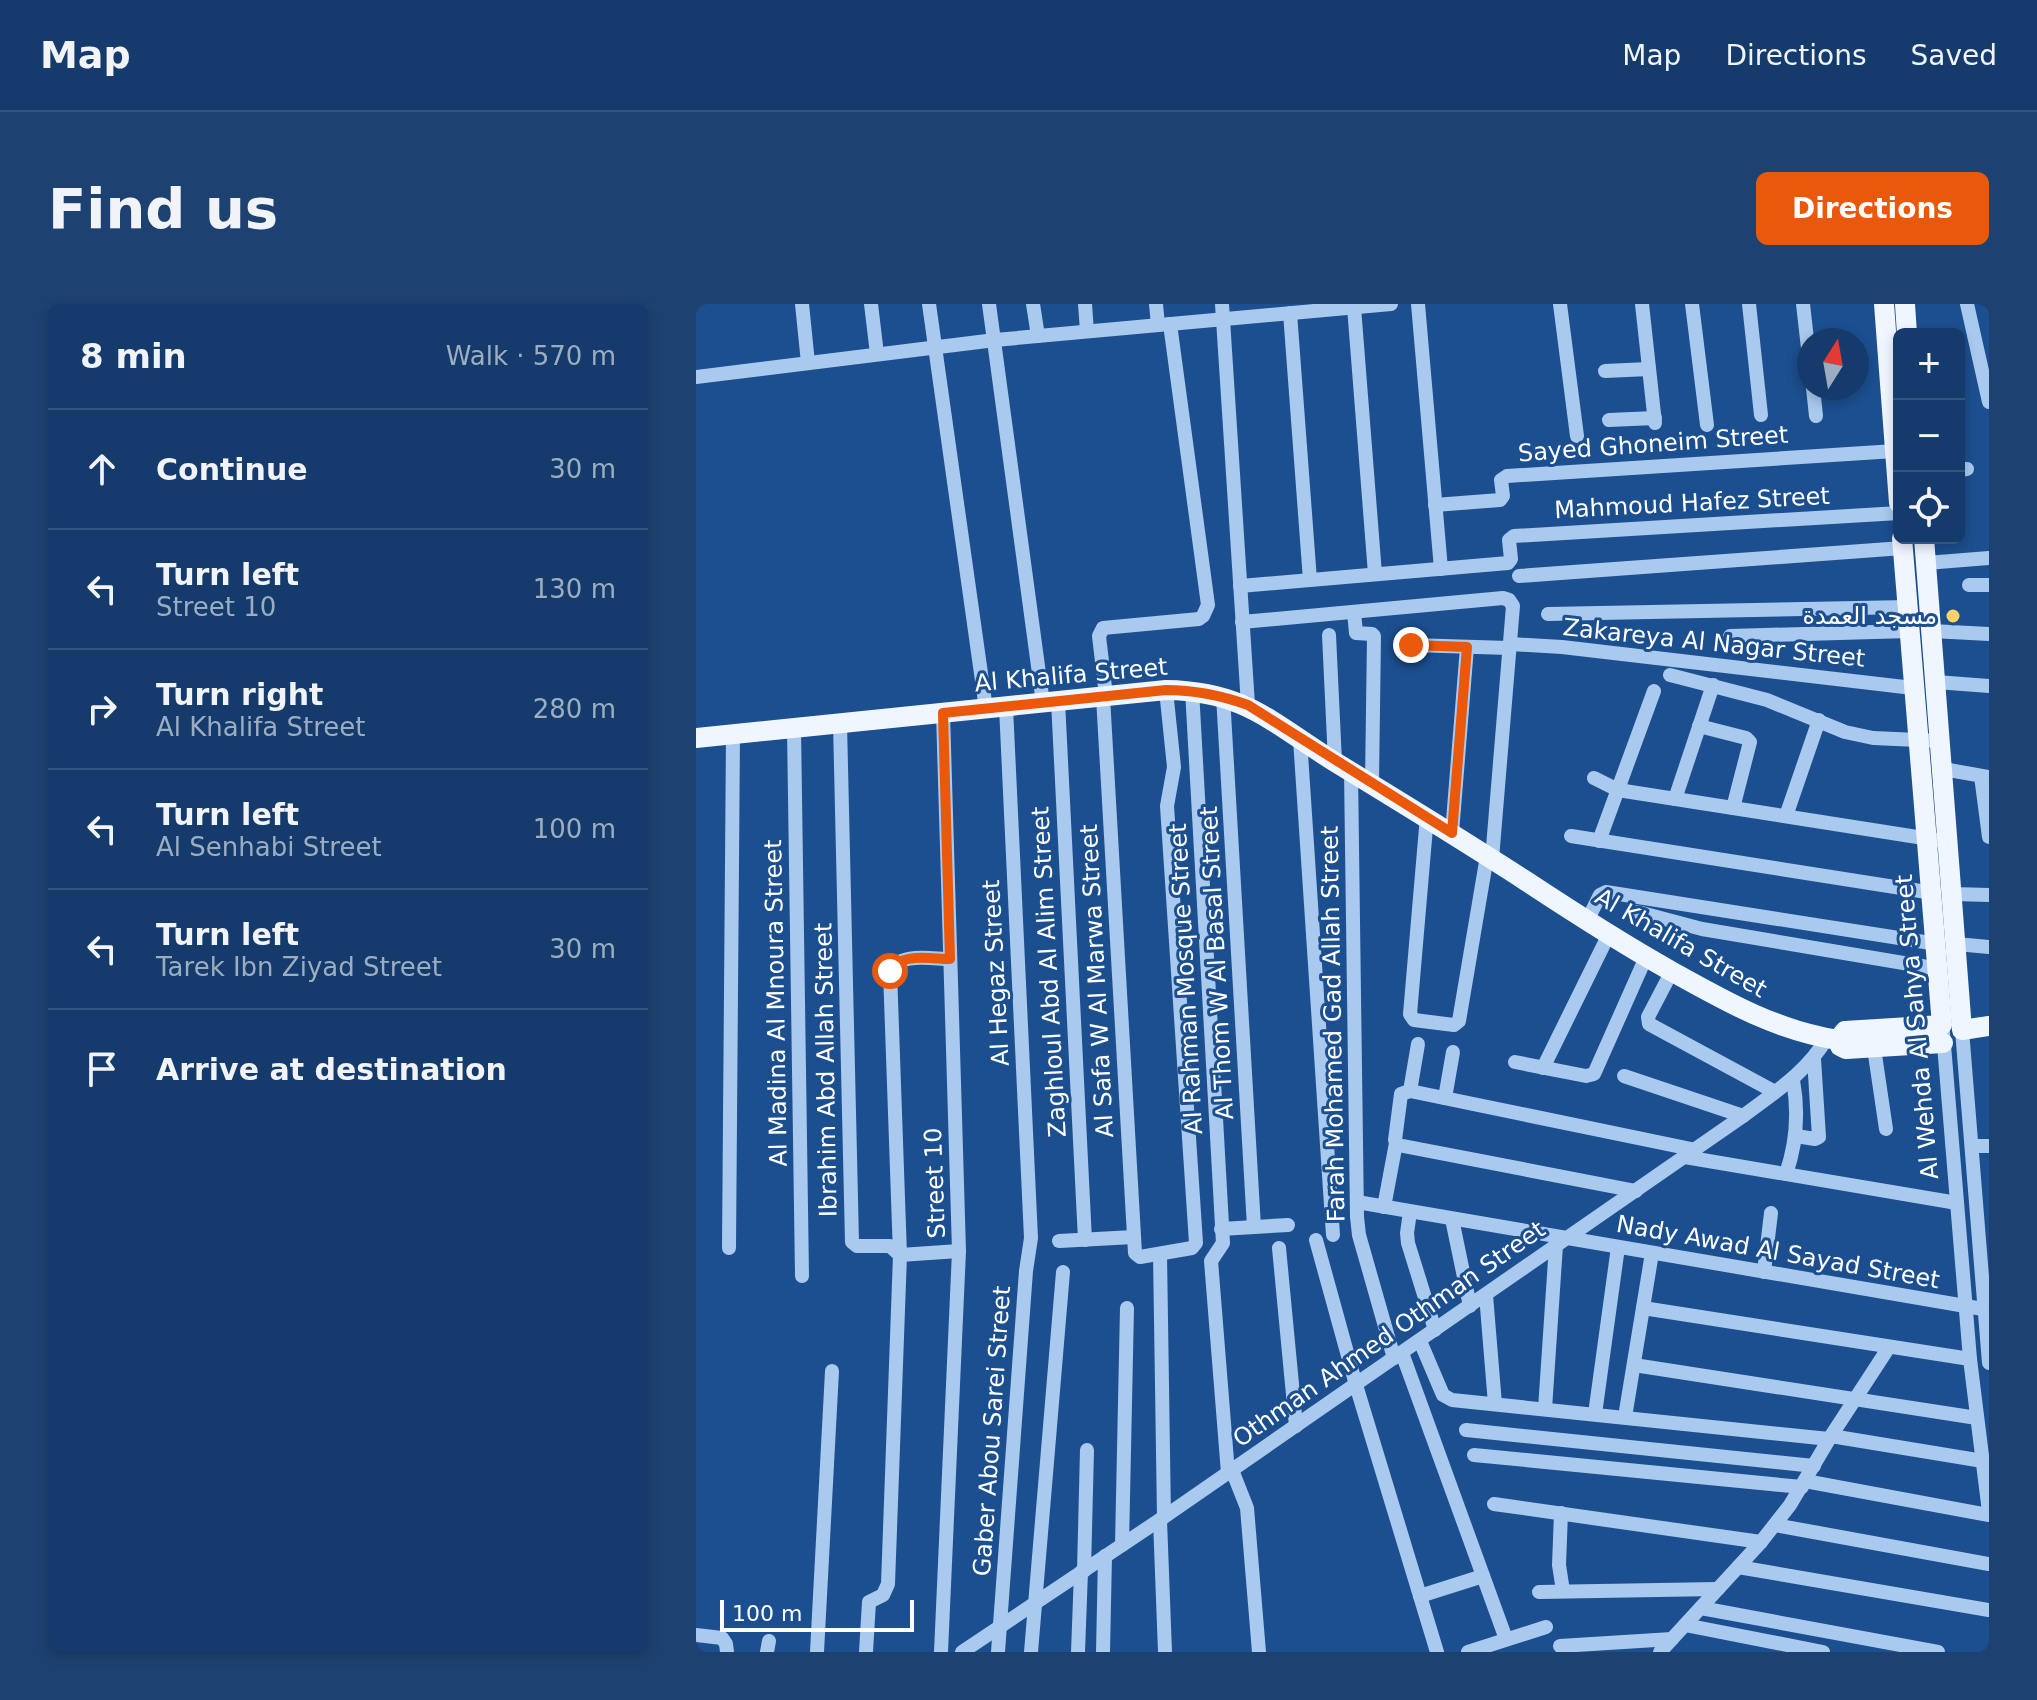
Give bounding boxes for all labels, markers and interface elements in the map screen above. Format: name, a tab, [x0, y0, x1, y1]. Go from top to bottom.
text: Map	[40, 33, 131, 77]
text: Map	[1622, 39, 1681, 72]
text: Directions	[1725, 39, 1866, 72]
text: Saved	[1910, 39, 1997, 72]
button: Directions	[1756, 172, 1989, 245]
text: Find us	[48, 176, 278, 241]
north arrow	[1797, 328, 1869, 400]
map controls	[1893, 328, 1965, 544]
button: +	[1893, 328, 1965, 400]
text: 8 min	[80, 336, 187, 376]
text: Walk · 570 m	[446, 341, 616, 371]
button: −	[1893, 400, 1965, 472]
street label: Sayed Ghoneim Street	[1517, 421, 1789, 467]
icon: ahead	[80, 447, 124, 491]
text: Continue	[156, 452, 308, 487]
text: 30 m	[549, 454, 616, 484]
button: locate	[1893, 472, 1965, 544]
street label: Mahmoud Hafez Street	[1554, 482, 1830, 524]
text: Turn left	[156, 557, 299, 592]
icon: left	[80, 567, 124, 611]
text: 130 m	[533, 574, 616, 604]
text: Street 10	[156, 592, 276, 622]
place label: مسجد العمدة	[1802, 602, 1937, 630]
marker: مسجد العمدة	[1944, 607, 1962, 625]
street label: Zakareya Al Nagar Street	[1562, 613, 1866, 673]
route end	[1393, 627, 1429, 663]
street label: Al Khalifa Street	[973, 653, 1169, 697]
text: Turn right	[156, 677, 323, 712]
icon: right	[80, 687, 124, 731]
text: 280 m	[533, 694, 616, 724]
text: Al Khalifa Street	[156, 712, 366, 742]
text: Turn left	[156, 797, 299, 832]
street label: Al Thom W Al Basal Street	[1195, 805, 1239, 1121]
street label: Zaghloul Abd Al Alim Street	[1026, 806, 1072, 1138]
icon: left	[80, 807, 124, 851]
text: 100 m	[533, 814, 616, 844]
street label: Al Rahman Mosque Street	[1164, 823, 1208, 1135]
street label: Al Safa W Al Marwa Street	[1075, 824, 1119, 1138]
street label: Farah Mohamed Gad Allah Street	[1316, 826, 1350, 1222]
text: Al Senhabi Street	[156, 832, 382, 862]
street label: Al Madina Al Mnoura Street	[759, 839, 793, 1167]
street label: Al Wehda Al Sahya Street	[1890, 873, 1944, 1181]
street label: Al Hegaz Street	[977, 879, 1015, 1067]
street label: Al Khalifa Street	[1590, 883, 1772, 1003]
text: Turn left	[156, 917, 299, 952]
street label: Ibrahim Abd Allah Street	[809, 923, 843, 1217]
icon: left	[80, 927, 124, 971]
text: 30 m	[549, 934, 616, 964]
text: Tarek Ibn Ziyad Street	[156, 952, 442, 982]
route start	[872, 953, 908, 989]
icon: arrive	[80, 1047, 124, 1091]
text: Arrive at destination	[156, 1052, 507, 1087]
street label: Street 10	[919, 1127, 951, 1239]
street label: Nady Awad Al Sayad Street	[1614, 1210, 1942, 1294]
street label: Othman Ahmed Othman Street	[1228, 1215, 1550, 1453]
street label: Gaber Abou Sarei Street	[968, 1285, 1016, 1577]
scale bar	[720, 1596, 914, 1632]
text: 100 m	[732, 1601, 802, 1626]

